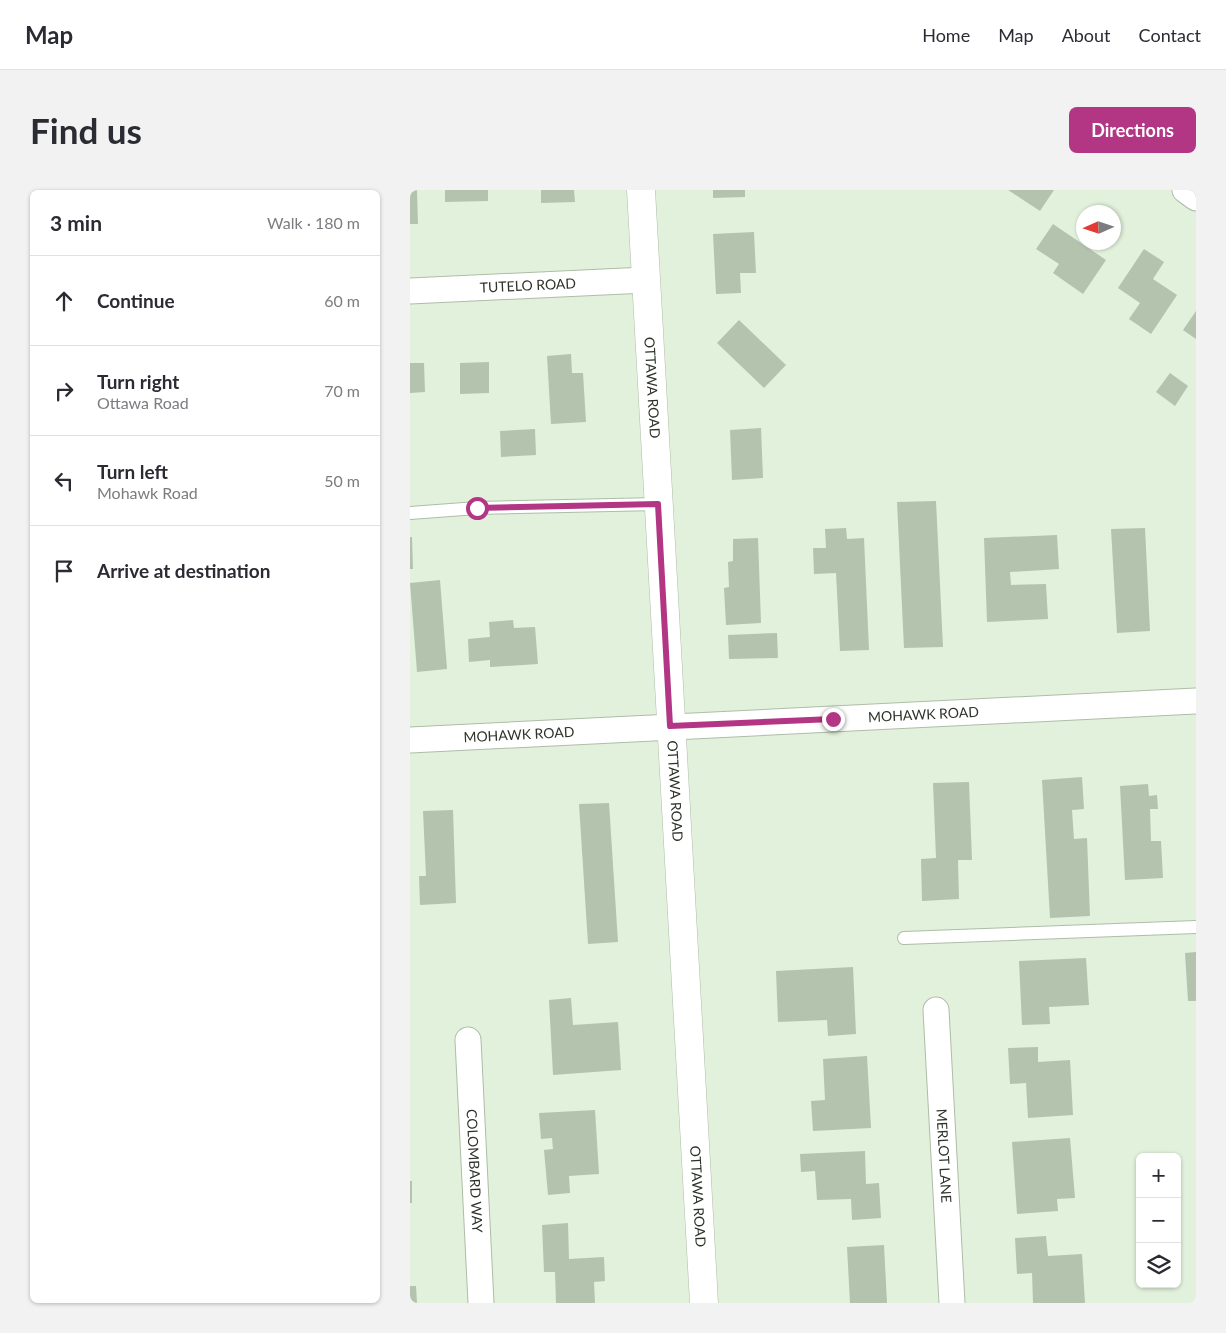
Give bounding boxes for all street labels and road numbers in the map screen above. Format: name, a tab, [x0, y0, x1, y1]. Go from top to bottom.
street label: TUTELO ROAD	[479, 274, 576, 296]
street label: OTTAWA ROAD	[641, 336, 664, 439]
street label: MOHAWK ROAD	[868, 703, 979, 725]
street label: MOHAWK ROAD	[463, 723, 575, 745]
street label: OTTAWA ROAD	[664, 740, 687, 842]
street label: MERLOT LANE	[933, 1108, 956, 1203]
street label: COLOMBARD WAY	[463, 1109, 487, 1233]
street label: OTTAWA ROAD	[687, 1145, 710, 1248]

